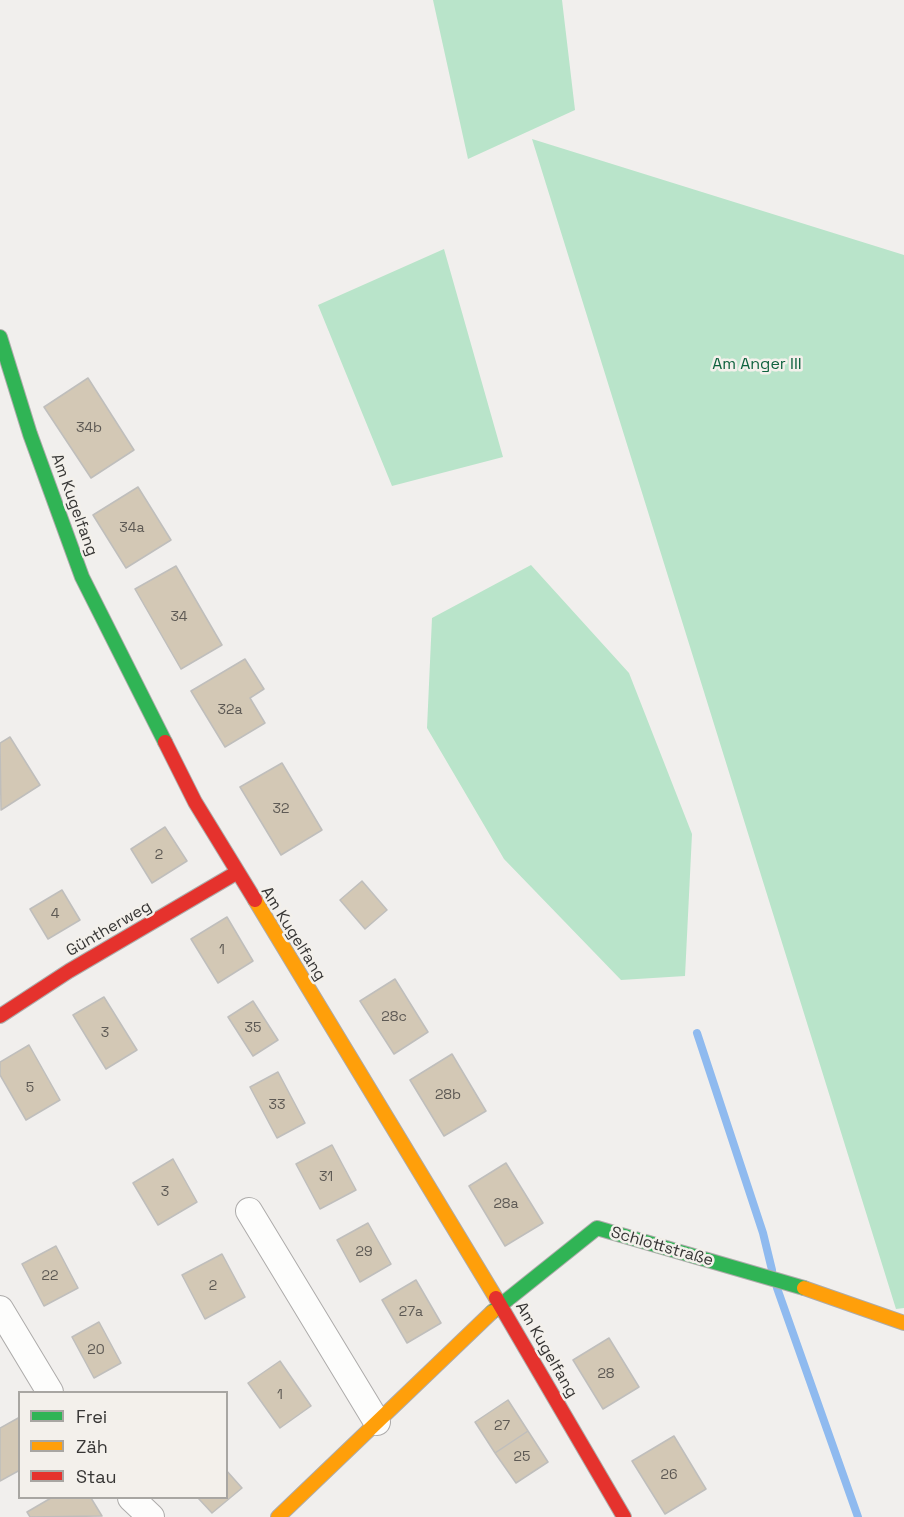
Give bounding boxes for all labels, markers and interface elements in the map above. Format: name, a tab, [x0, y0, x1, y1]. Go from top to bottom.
park label: Am Anger III	[712, 355, 802, 375]
house number: 34b	[76, 420, 102, 436]
street label: Am Kugelfang	[47, 451, 101, 559]
house number: 34a	[119, 520, 145, 536]
house number: 34	[170, 609, 188, 625]
house number: 32a	[218, 702, 242, 718]
house number: 32	[273, 801, 289, 817]
house number: 2	[155, 847, 163, 863]
street label: Am Kugelfang	[256, 883, 330, 985]
street label: Güntherweg	[63, 897, 155, 961]
house number: 4	[51, 906, 59, 922]
house number: 1	[219, 942, 225, 958]
house number: 28c	[381, 1009, 407, 1025]
house number: 35	[245, 1020, 261, 1036]
house number: 3	[101, 1025, 109, 1041]
house number: 5	[26, 1080, 34, 1096]
house number: 28b	[435, 1087, 461, 1103]
house number: 33	[269, 1097, 285, 1113]
house number: 31	[319, 1169, 333, 1185]
house number: 3	[161, 1184, 169, 1200]
house number: 28a	[493, 1196, 519, 1212]
street label: Schlottstraße	[609, 1223, 715, 1271]
house number: 29	[356, 1244, 372, 1260]
house number: 22	[42, 1268, 58, 1284]
house number: 2	[209, 1278, 217, 1294]
street label: Am Kugelfang	[511, 1299, 581, 1401]
house number: 27a	[399, 1304, 423, 1320]
house number: 20	[87, 1342, 105, 1358]
house number: 28	[597, 1366, 615, 1382]
house number: 1	[277, 1387, 283, 1403]
legend	[18, 1391, 228, 1499]
text: Frei	[76, 1405, 107, 1428]
house number: 27	[494, 1418, 510, 1434]
text: Zäh	[76, 1435, 108, 1458]
house number: 25	[514, 1449, 530, 1465]
text: Stau	[76, 1465, 116, 1488]
house number: 26	[660, 1467, 678, 1483]

